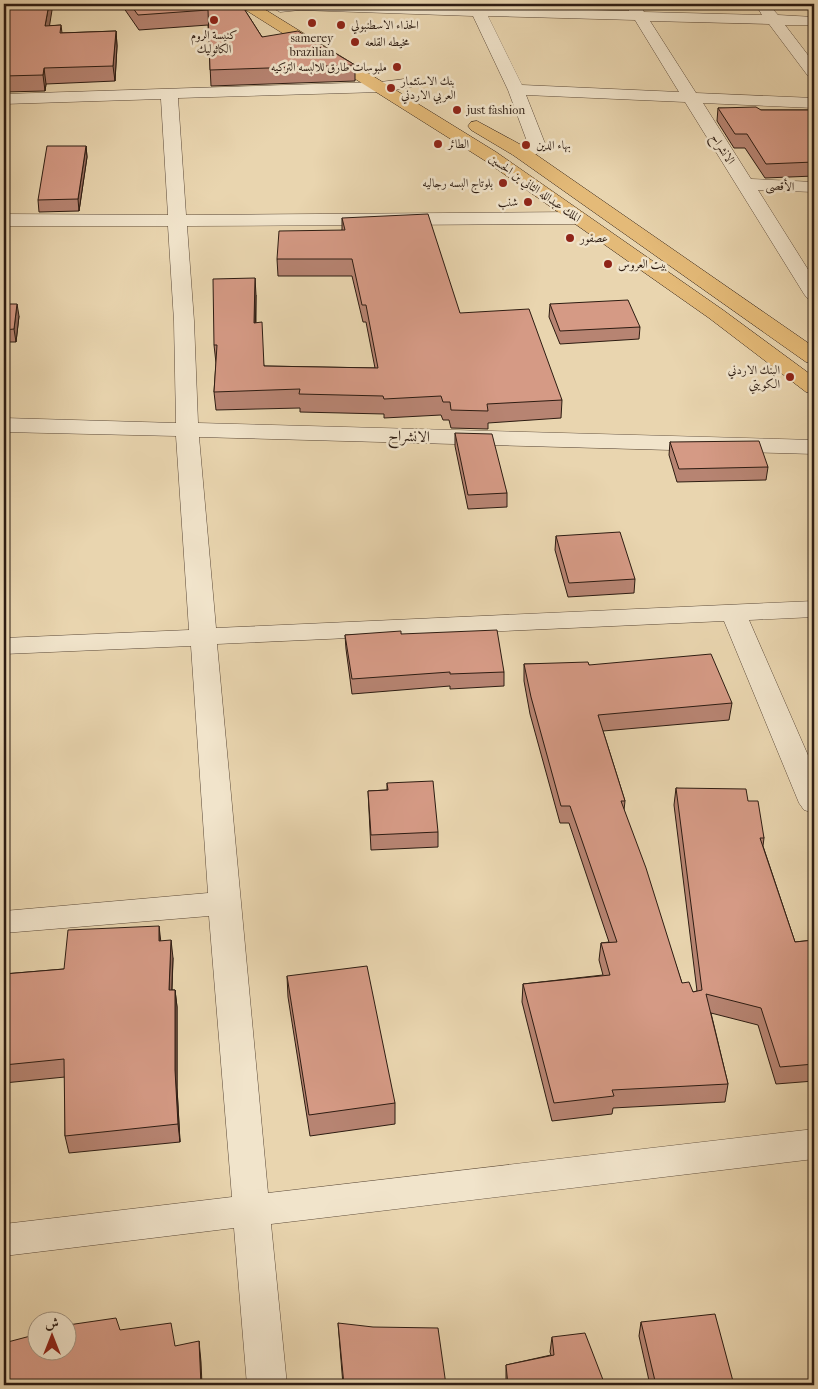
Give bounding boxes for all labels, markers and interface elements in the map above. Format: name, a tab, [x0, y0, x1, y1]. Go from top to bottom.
marker: كنيسة الروم الكاثوليك	[208, 14, 220, 26]
marker: samerey brazilian	[306, 17, 318, 29]
place label: الحذاء الاسطنبولي	[351, 18, 419, 35]
marker: الحذاء الاسطنبولي	[335, 19, 347, 31]
place label: كنيسة الروم الكاثوليك	[191, 28, 237, 57]
place label: samerey brazilian	[288, 31, 335, 59]
place label: مخيطه القلعه	[365, 35, 410, 49]
marker: مخيطه القلعه	[349, 36, 361, 48]
place label: ملبوسات طارق للالبسه التركيه	[271, 60, 387, 75]
marker: ملبوسات طارق للالبسه التركيه	[391, 61, 403, 73]
place label: بنك الاستثمار العربي الاردني	[400, 74, 456, 105]
marker: بنك الاستثمار العربي الاردني	[385, 82, 397, 94]
place label: just fashion	[466, 103, 525, 117]
marker: just fashion	[451, 104, 463, 116]
street label: الانشراح	[705, 131, 738, 169]
place label: الطائر	[446, 137, 470, 151]
marker: الطائر	[432, 138, 444, 150]
place label: بهاء الدين	[536, 138, 571, 153]
marker: بهاء الدين	[520, 139, 532, 151]
street label: الملك عبدالله الثاني بن الحسين	[485, 151, 584, 228]
place label: بلوتاج البسه رجاليه	[422, 176, 493, 194]
street label: الأقصى	[765, 176, 795, 196]
marker: بلوتاج البسه رجاليه	[497, 177, 509, 189]
place label: شنب	[498, 195, 518, 210]
marker: شنب	[522, 196, 534, 208]
place label: عصفور	[579, 231, 608, 246]
marker: عصفور	[564, 232, 576, 244]
place label: بيت العروس	[618, 257, 667, 272]
marker: بيت العروس	[602, 258, 614, 270]
place label: البنك الاردني الكويتي	[728, 363, 780, 395]
marker: البنك الاردني الكويتي	[784, 371, 796, 383]
street label: الانشراح	[388, 426, 430, 450]
north arrow	[28, 1312, 78, 1362]
text: ش	[45, 1315, 59, 1332]

